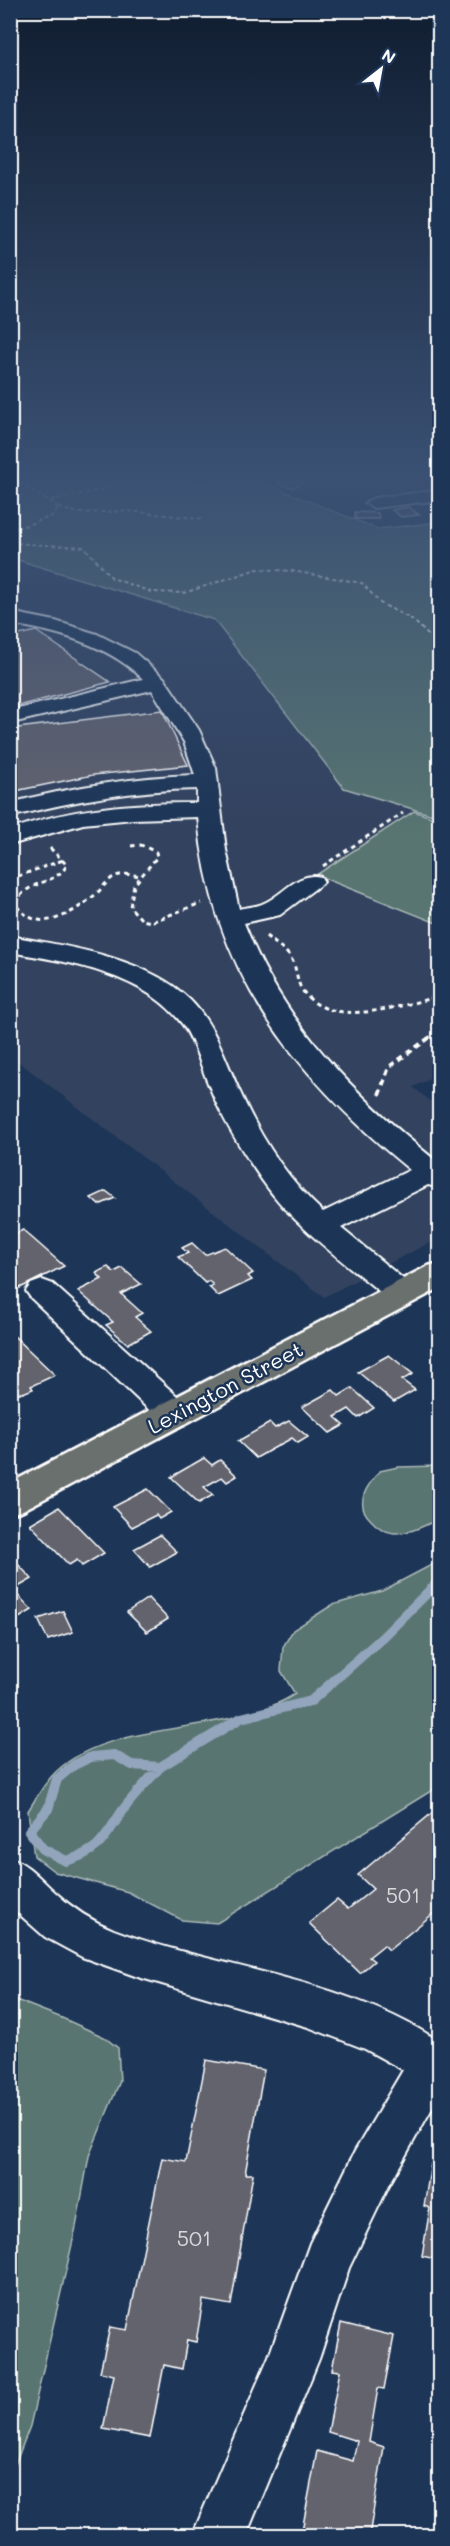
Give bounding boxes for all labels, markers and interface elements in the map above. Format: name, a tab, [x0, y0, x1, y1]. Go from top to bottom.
north arrow	[351, 39, 411, 99]
text: N	[378, 44, 400, 68]
street label: Lexington Street	[143, 1335, 307, 1439]
house number: 501	[386, 1881, 420, 1908]
house number: 501	[177, 2224, 211, 2251]

